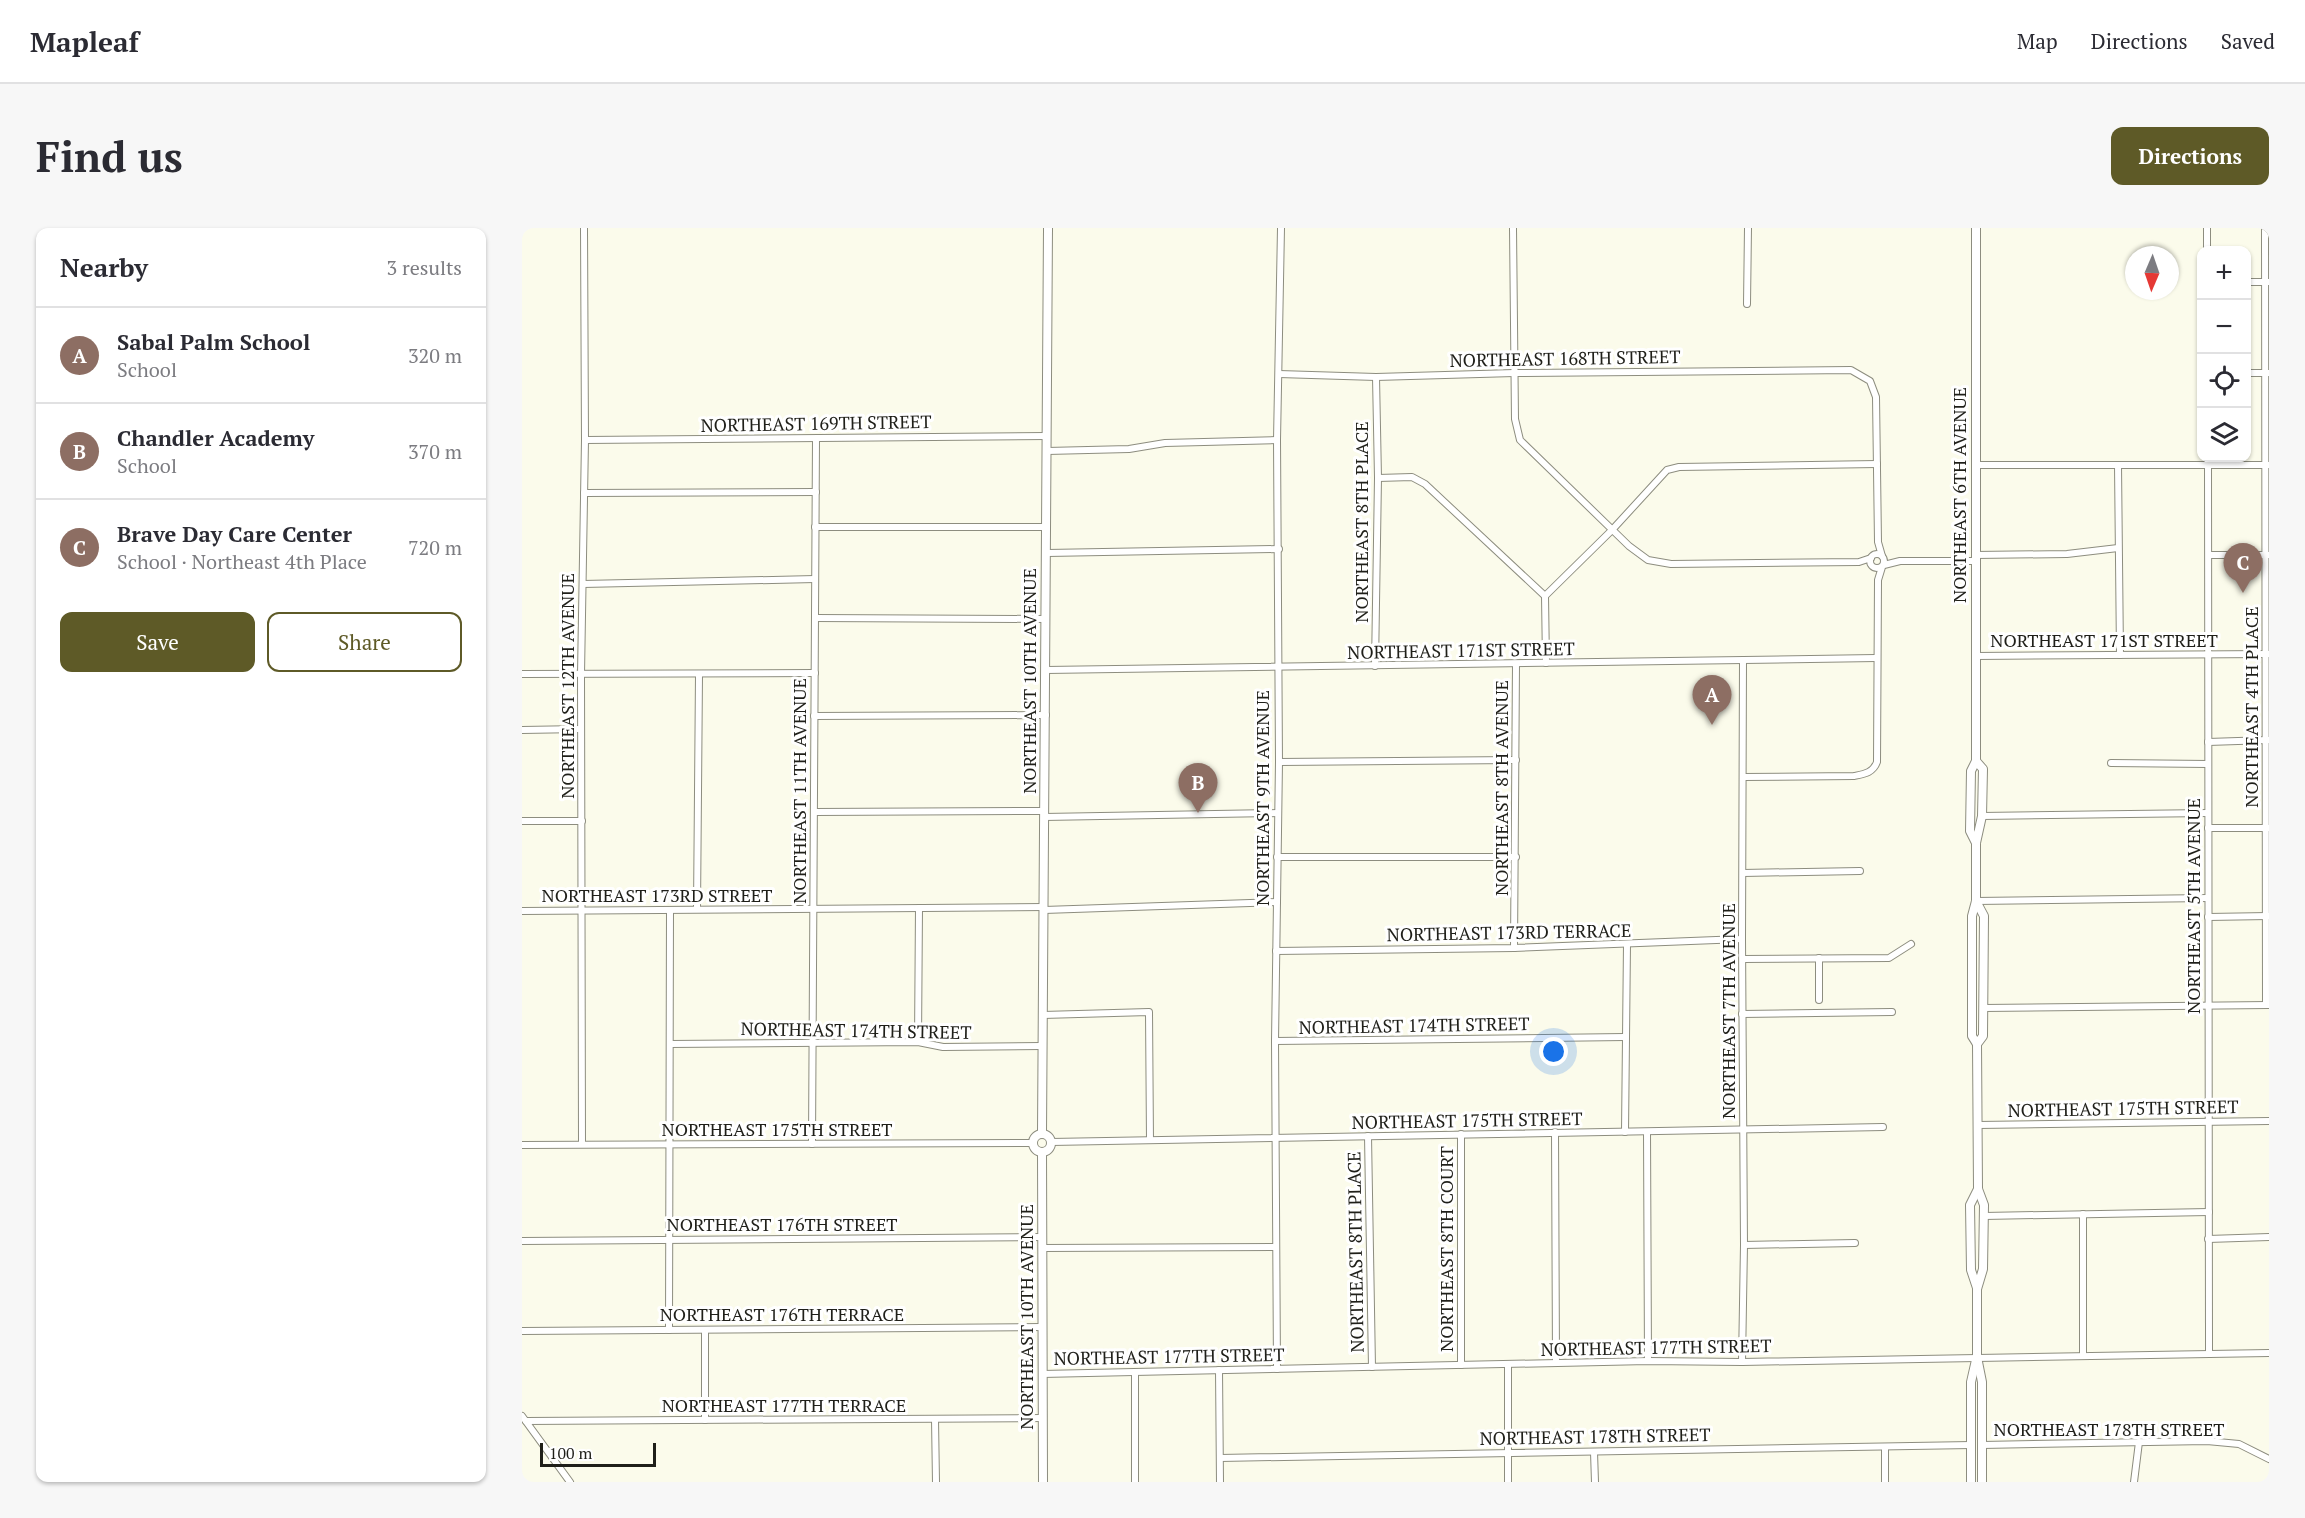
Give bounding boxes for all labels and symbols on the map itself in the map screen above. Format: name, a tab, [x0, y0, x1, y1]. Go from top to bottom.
north arrow	[2125, 246, 2179, 300]
street label: NORTHEAST 168TH STREET	[1449, 344, 1681, 372]
street label: NORTHEAST 6TH AVENUE	[1947, 387, 1971, 603]
street label: NORTHEAST 169TH STREET	[700, 409, 932, 437]
street label: NORTHEAST 8TH PLACE	[1349, 421, 1373, 623]
pin: C	[2224, 544, 2262, 593]
street label: NORTHEAST 10TH AVENUE	[1017, 568, 1041, 794]
street label: NORTHEAST 12TH AVENUE	[555, 573, 579, 799]
street label: NORTHEAST 4TH PLACE	[2239, 606, 2263, 808]
street label: NORTHEAST 171ST STREET	[1990, 628, 2218, 652]
street label: NORTHEAST 171ST STREET	[1347, 636, 1575, 664]
pin: A	[1692, 676, 1732, 725]
street label: NORTHEAST 11TH AVENUE	[787, 678, 811, 904]
street label: NORTHEAST 8TH AVENUE	[1489, 680, 1513, 896]
street label: NORTHEAST 9TH AVENUE	[1250, 690, 1274, 906]
pin: B	[1178, 764, 1218, 813]
street label: NORTHEAST 5TH AVENUE	[2181, 798, 2205, 1014]
street label: NORTHEAST 173RD STREET	[542, 883, 772, 907]
street label: NORTHEAST 7TH AVENUE	[1716, 903, 1740, 1119]
street label: NORTHEAST 173RD TERRACE	[1387, 918, 1631, 946]
street label: NORTHEAST 174TH STREET	[1298, 1011, 1530, 1039]
street label: NORTHEAST 174TH STREET	[740, 1016, 972, 1044]
your location	[1539, 1037, 1568, 1066]
street label: NORTHEAST 175TH STREET	[2007, 1094, 2239, 1122]
street label: NORTHEAST 175TH STREET	[1351, 1106, 1583, 1134]
street label: NORTHEAST 175TH STREET	[661, 1117, 893, 1141]
street label: NORTHEAST 8TH COURT	[1434, 1146, 1458, 1352]
street label: NORTHEAST 8TH PLACE	[1341, 1151, 1369, 1353]
street label: NORTHEAST 10TH AVENUE	[1014, 1204, 1038, 1430]
street label: NORTHEAST 176TH STREET	[666, 1212, 898, 1236]
street label: NORTHEAST 176TH TERRACE	[660, 1302, 904, 1326]
street label: NORTHEAST 177TH STREET	[1540, 1333, 1772, 1361]
street label: NORTHEAST 177TH STREET	[1053, 1342, 1285, 1370]
street label: NORTHEAST 177TH TERRACE	[662, 1393, 906, 1417]
street label: NORTHEAST 178TH STREET	[1993, 1417, 2225, 1441]
street label: NORTHEAST 178TH STREET	[1479, 1422, 1711, 1450]
scale bar	[540, 1440, 656, 1468]

